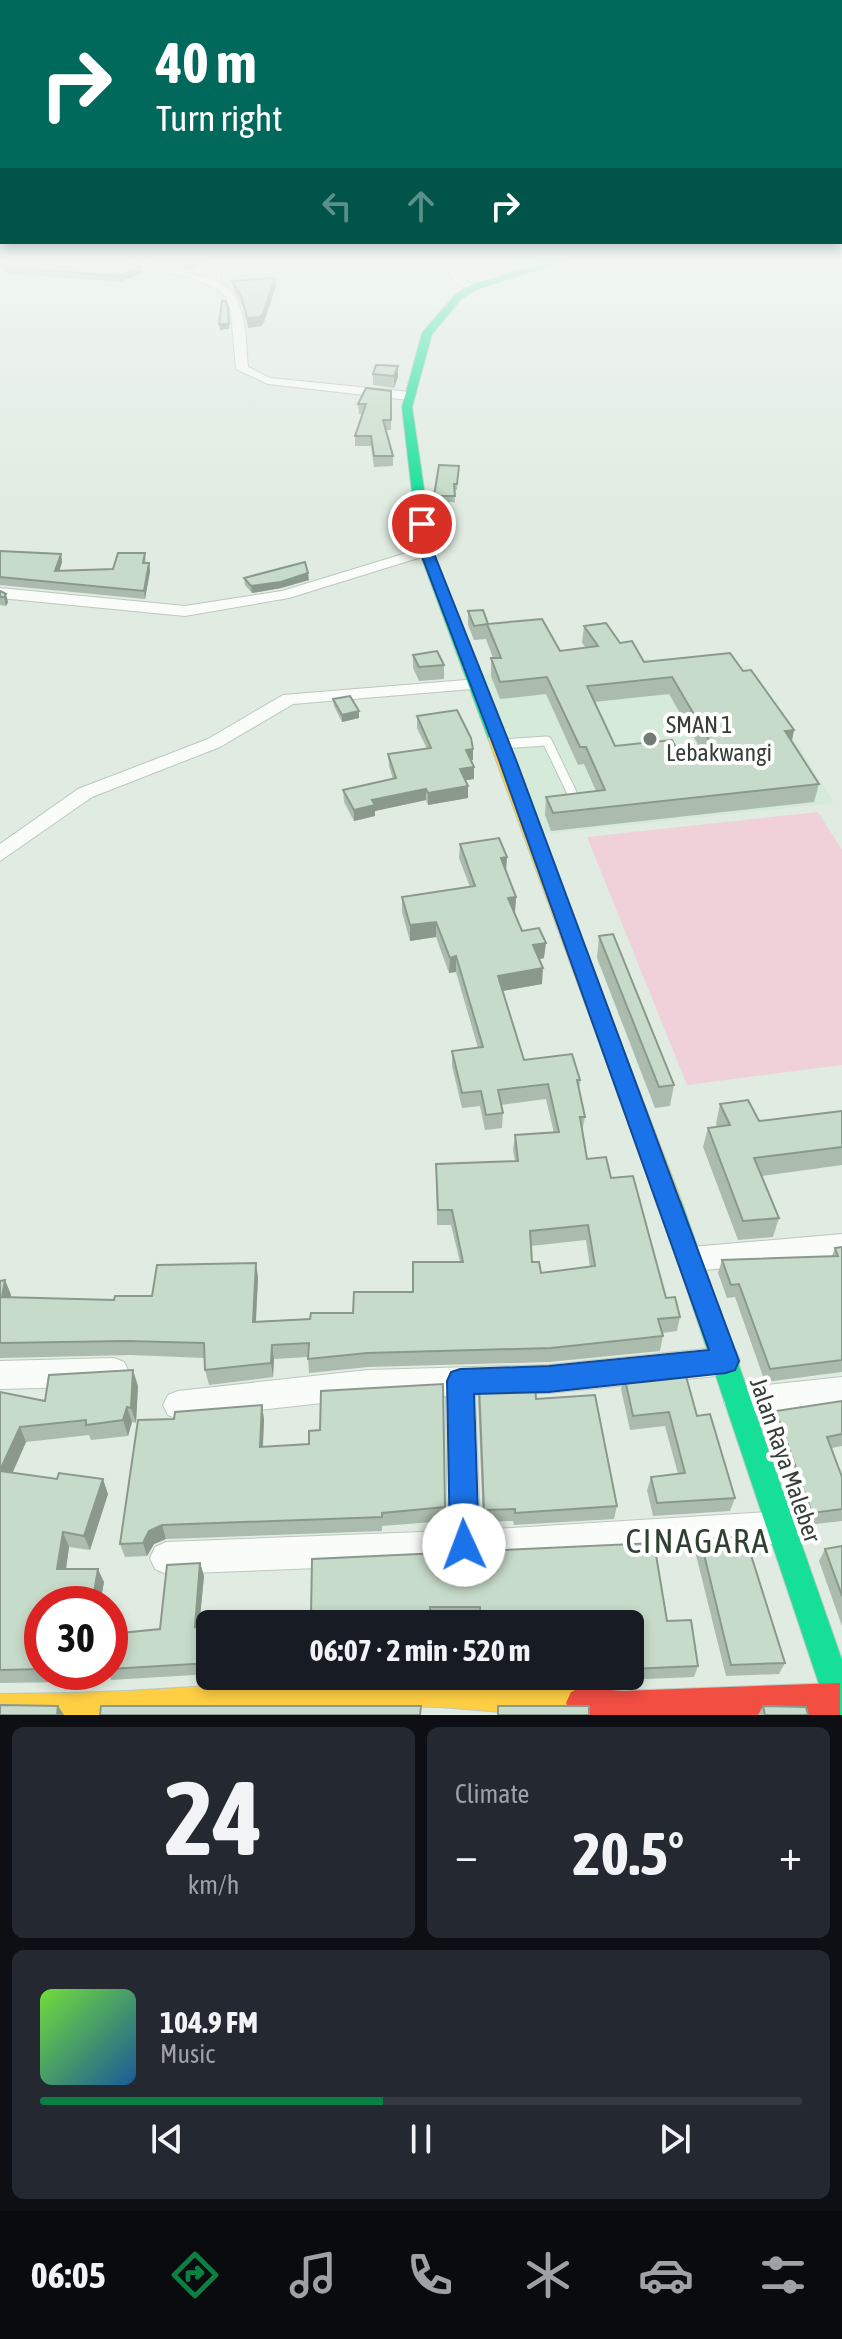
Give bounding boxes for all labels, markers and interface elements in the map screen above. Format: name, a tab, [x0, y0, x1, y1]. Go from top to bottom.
text: 40 m	[156, 31, 257, 95]
icon: right	[24, 32, 128, 136]
text: Turn right	[156, 97, 283, 139]
icon: left	[315, 184, 359, 228]
icon: ahead	[399, 184, 443, 228]
icon: right	[483, 184, 527, 228]
pin	[388, 490, 456, 558]
icon: arrive	[400, 502, 444, 546]
place label: SMAN 1 Lebakwangi	[666, 711, 772, 766]
marker: SMAN 1 Lebakwangi	[641, 730, 659, 748]
street label: Jalan Raya Maleber	[745, 1374, 827, 1546]
position arrow	[422, 1503, 506, 1587]
district label: CINAGARA	[625, 1521, 771, 1560]
speed limit sign: 30	[24, 1586, 128, 1690]
text: 06:07 · 2 min · 520 m	[310, 1633, 530, 1667]
text: 24	[165, 1758, 262, 1877]
text: Climate	[455, 1779, 529, 1809]
text: 20.5°	[573, 1819, 684, 1888]
text: −	[455, 1829, 478, 1879]
text: +	[779, 1829, 802, 1879]
text: km/h	[188, 1870, 239, 1900]
text: 104.9 FM	[160, 2005, 258, 2039]
text: Music	[160, 2039, 215, 2069]
icon: previous	[145, 2117, 189, 2161]
icon: pause	[399, 2117, 443, 2161]
icon: next	[653, 2117, 697, 2161]
icon: directions	[167, 2247, 223, 2303]
icon: music	[285, 2247, 341, 2303]
icon: phone	[402, 2247, 458, 2303]
icon: climate	[520, 2247, 576, 2303]
icon: car	[638, 2247, 694, 2303]
icon: filters	[755, 2247, 811, 2303]
text: 06:05	[31, 2254, 106, 2296]

